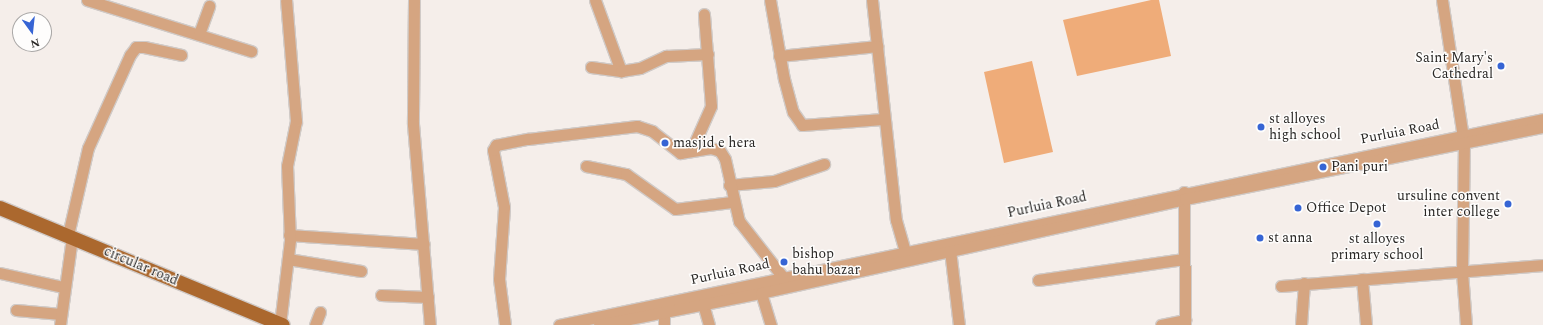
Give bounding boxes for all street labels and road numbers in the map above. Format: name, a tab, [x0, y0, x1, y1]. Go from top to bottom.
street label: Purluia Road	[1359, 116, 1441, 148]
street label: Purluia Road	[1006, 188, 1088, 222]
street label: circular road	[101, 243, 181, 289]
street label: Purluia Road	[689, 255, 771, 289]

